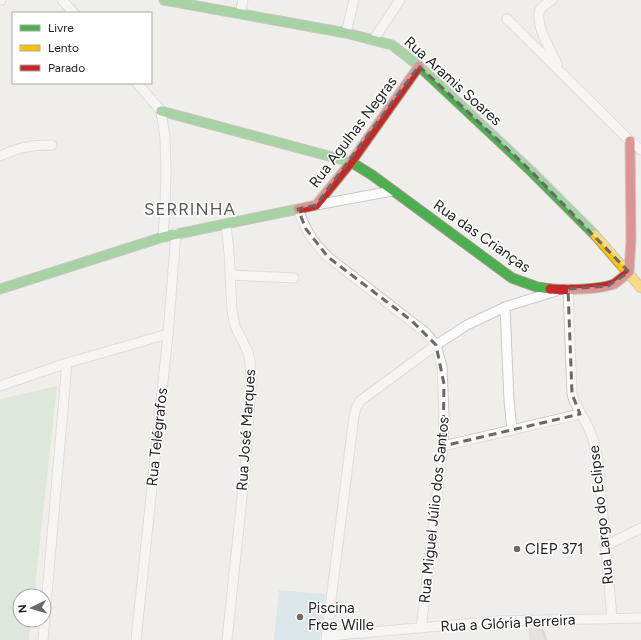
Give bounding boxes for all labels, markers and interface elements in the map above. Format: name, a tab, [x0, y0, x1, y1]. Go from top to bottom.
legend	[12, 12, 152, 84]
text: Livre	[48, 21, 74, 35]
street label: Rua Aramis Soares	[401, 33, 505, 129]
text: Lento	[48, 41, 79, 55]
text: Parado	[48, 61, 85, 75]
street label: Rua Agulhas Negras	[305, 73, 401, 191]
street label: Rua das Crianças	[430, 196, 534, 276]
district label: SERRINHA	[144, 199, 236, 219]
street label: Rua José Marques	[233, 368, 259, 492]
street label: Rua Telégrafos	[143, 387, 171, 487]
street label: Rua Miguel Júlio dos Santos	[415, 416, 453, 604]
street label: Rua Largo do Eclipse	[585, 445, 617, 585]
place label: CIEP 371	[525, 540, 584, 558]
marker: CIEP 371	[512, 544, 522, 554]
north arrow	[12, 588, 52, 628]
place label: Piscina Free Wille	[308, 599, 374, 634]
text: N	[16, 604, 29, 614]
street label: Rua a Glória Perreira	[440, 610, 576, 636]
marker: Piscina Free Wille	[295, 612, 305, 622]

